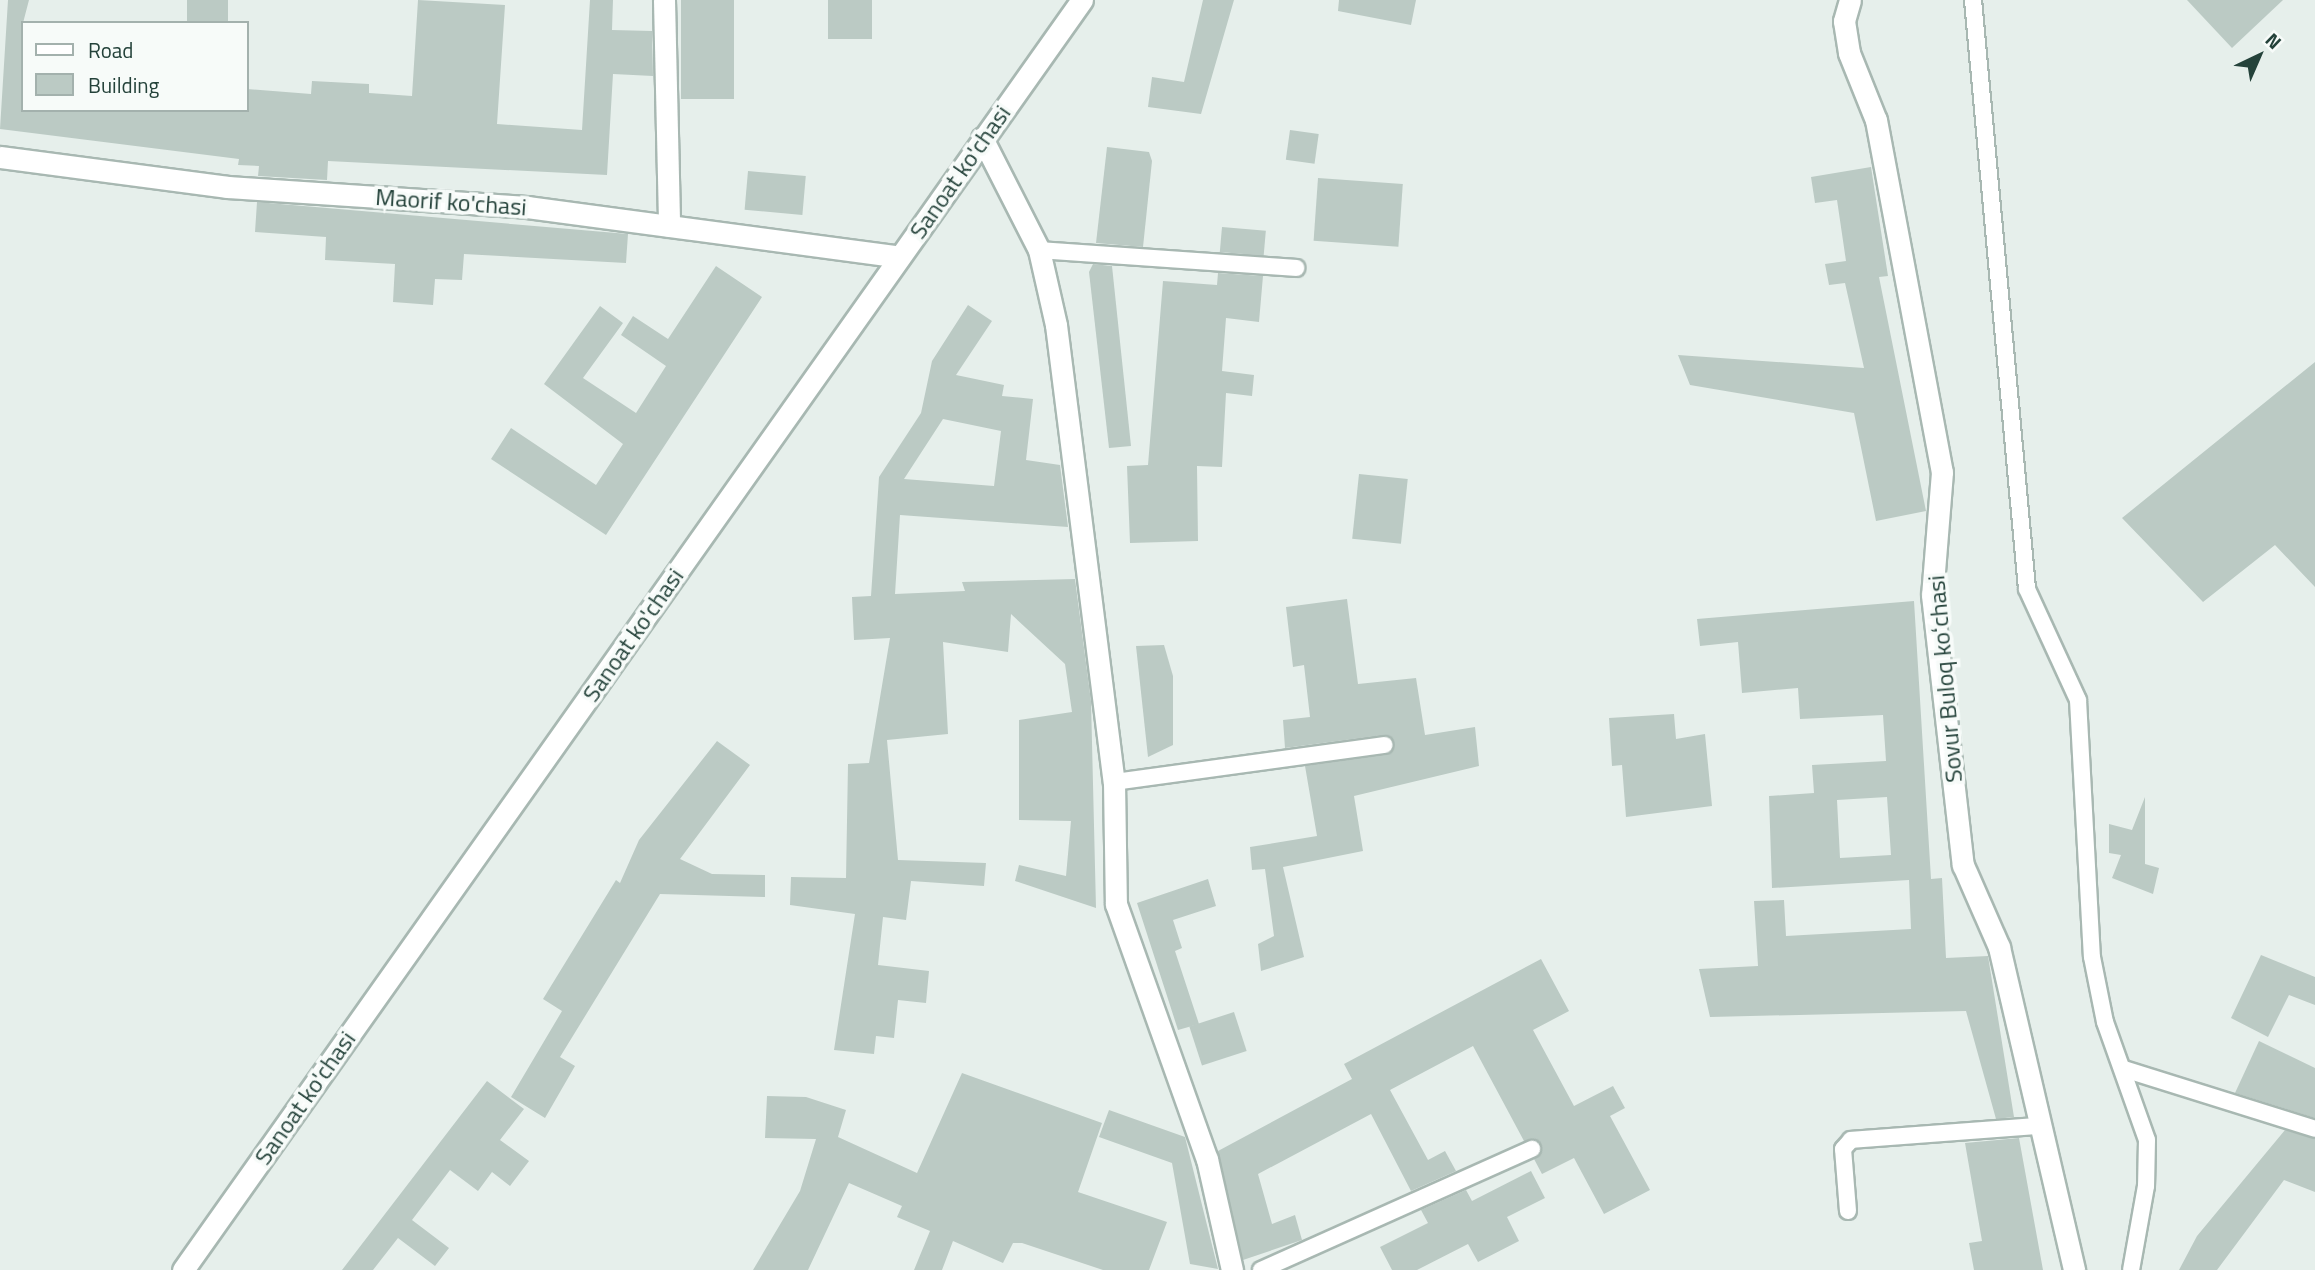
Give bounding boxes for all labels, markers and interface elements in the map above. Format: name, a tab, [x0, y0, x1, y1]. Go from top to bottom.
legend	[21, 21, 248, 112]
north arrow	[2224, 21, 2294, 91]
text: N	[2259, 26, 2289, 56]
text: Road	[88, 34, 133, 66]
text: Building	[88, 69, 159, 101]
street label: Sanoat ko'chasi	[903, 100, 1017, 244]
street label: Maorif ko'chasi	[374, 182, 528, 222]
street label: Sanoat ko'chasi	[576, 563, 690, 707]
street label: Sovur Buloq koʻchasi	[1922, 574, 1968, 784]
street label: Sanoat ko'chasi	[248, 1026, 362, 1170]

